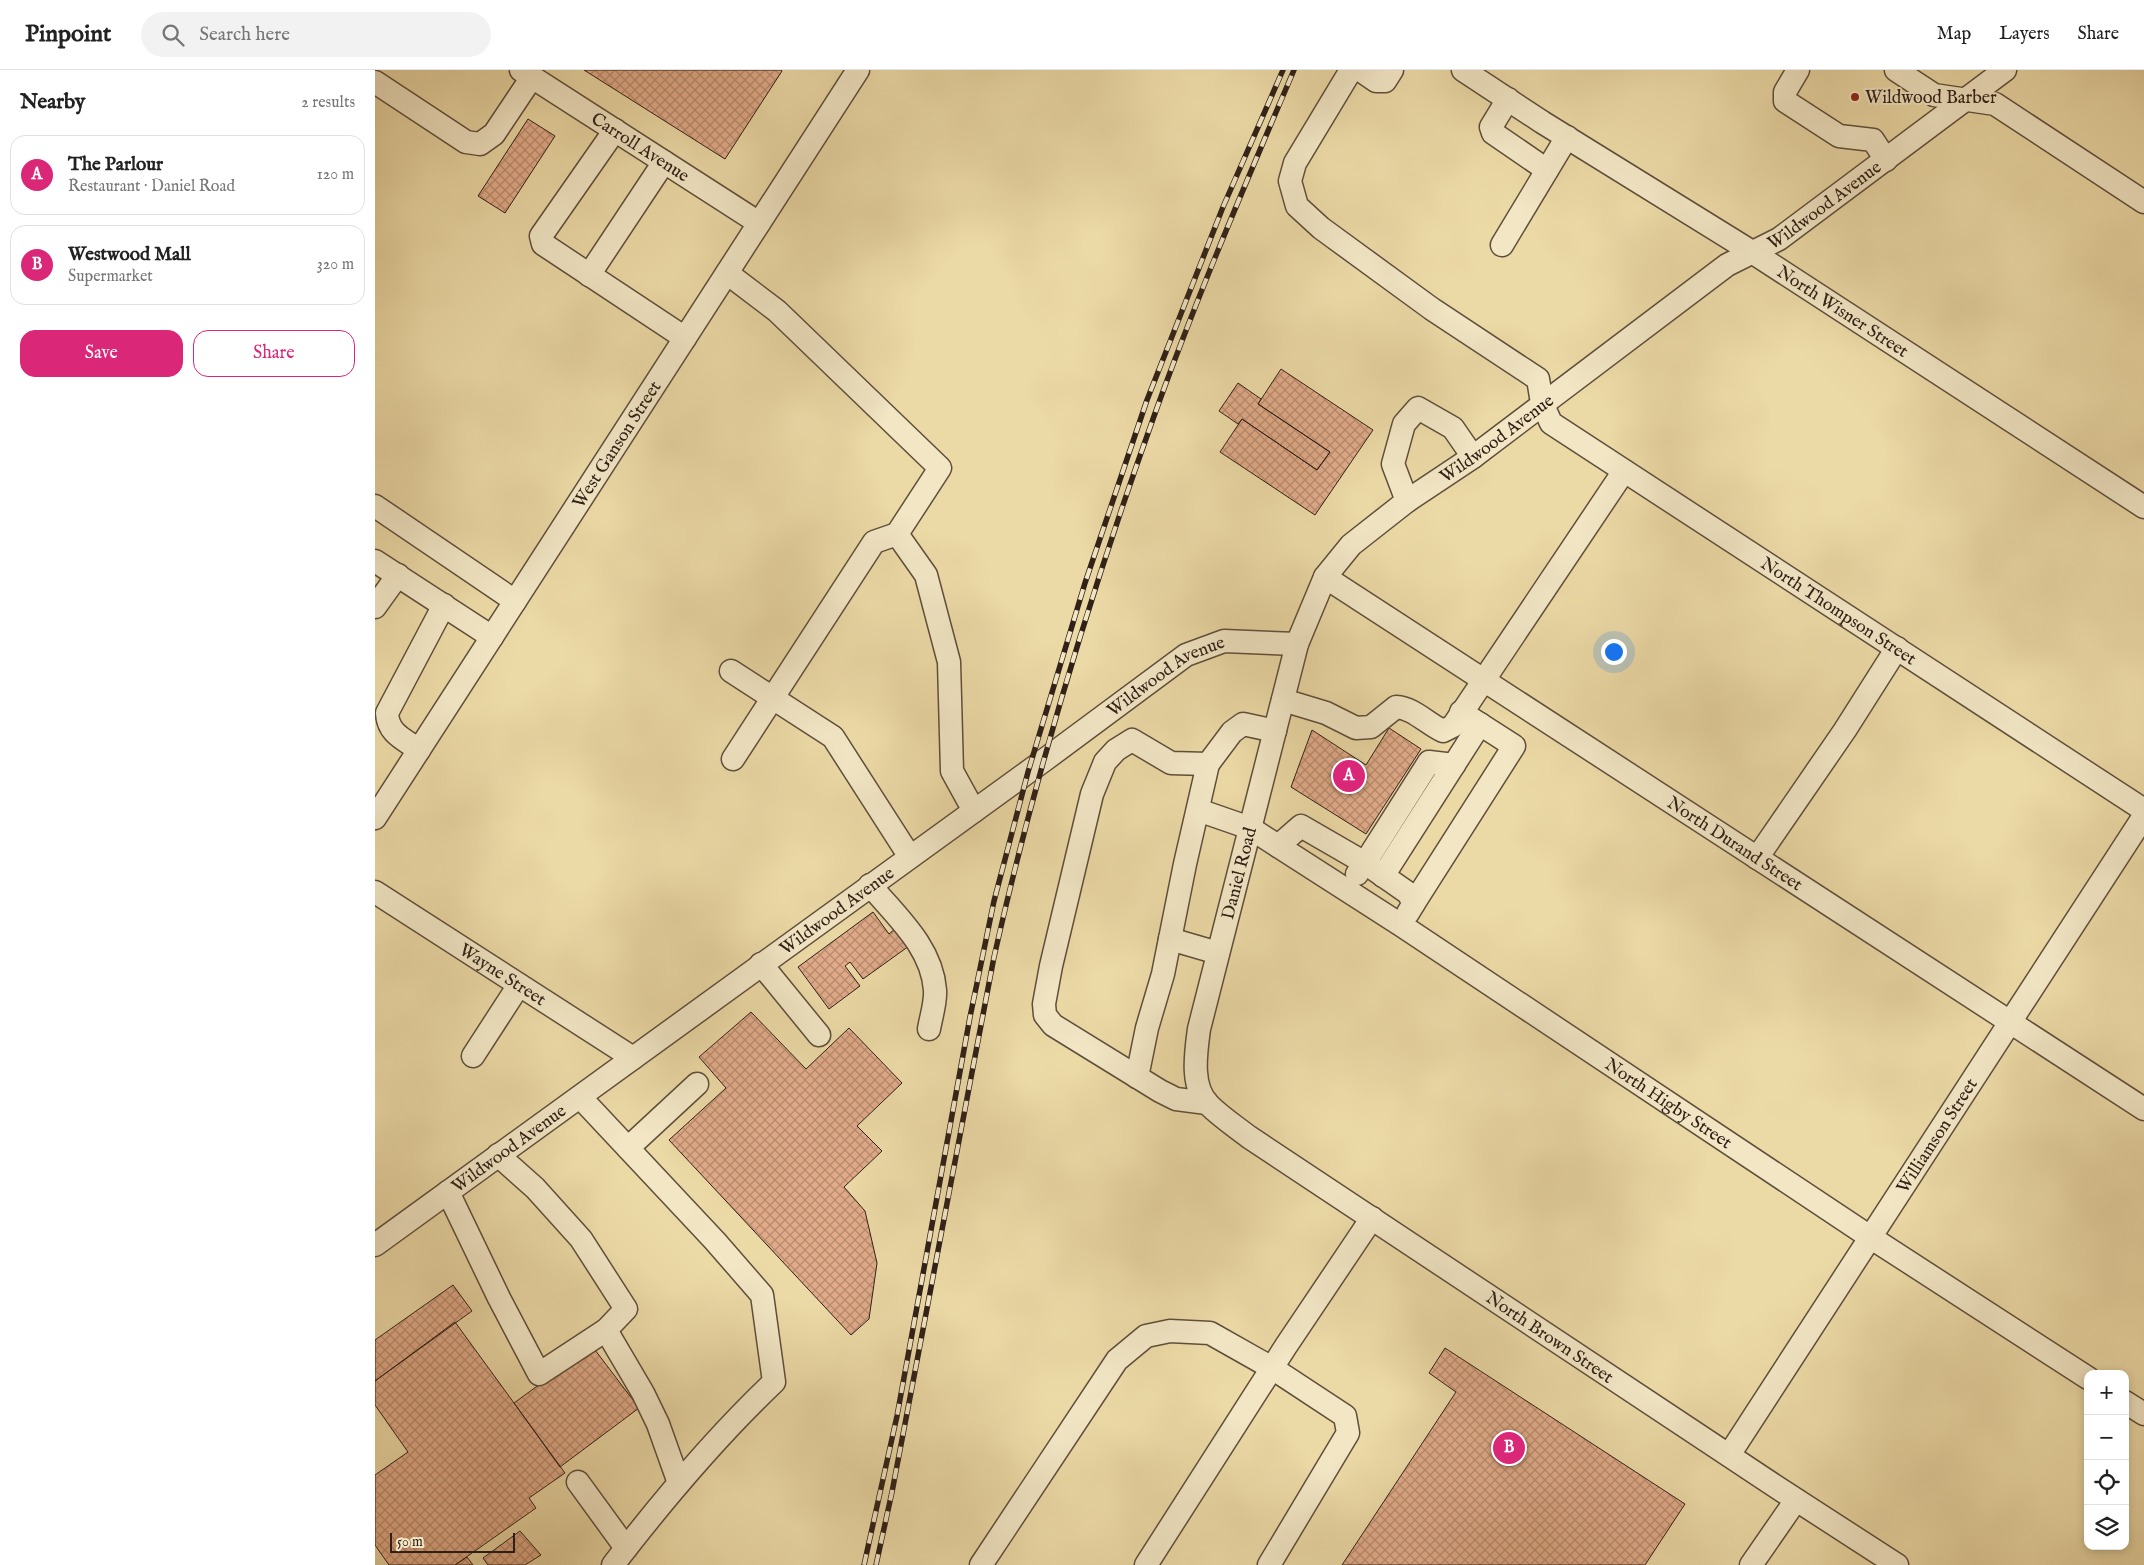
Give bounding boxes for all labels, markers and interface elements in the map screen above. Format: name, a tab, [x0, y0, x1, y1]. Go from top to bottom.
search box	[141, 12, 491, 57]
text: Pinpoint	[25, 19, 111, 50]
icon: search	[159, 21, 187, 49]
text: Search here	[199, 23, 290, 47]
text: Map	[1937, 23, 1971, 46]
text: Layers	[1999, 23, 2050, 46]
text: Share	[2078, 23, 2119, 46]
place label: Wildwood Barber	[1865, 87, 1997, 110]
text: Nearby	[20, 89, 85, 116]
marker: Wildwood Barber	[1849, 91, 1861, 103]
text: 2 results	[301, 93, 355, 113]
street label: Carroll Avenue	[586, 108, 693, 188]
text: The Parlour	[68, 153, 163, 177]
street label: Wildwood Avenue	[1764, 156, 1886, 256]
text: A	[32, 165, 42, 185]
text: 120 m	[317, 165, 354, 185]
text: Restaurant · Daniel Road	[68, 177, 235, 197]
text: Westwood Mall	[68, 243, 191, 267]
text: B	[32, 255, 42, 275]
text: 320 m	[317, 255, 354, 275]
street label: North Wisner Street	[1772, 261, 1912, 364]
text: Supermarket	[68, 267, 153, 287]
button: Save	[20, 330, 183, 377]
button: Share	[193, 330, 355, 377]
street label: West Ganson Street	[568, 377, 667, 513]
street label: Wildwood Avenue	[1436, 390, 1559, 489]
street label: North Thompson Street	[1756, 553, 1920, 671]
street label: Wildwood Avenue	[1103, 632, 1228, 723]
your location	[1601, 639, 1627, 665]
pin: A	[1333, 757, 1365, 795]
street label: North Durand Street	[1662, 792, 1806, 897]
street label: Daniel Road	[1217, 825, 1263, 922]
street label: Wildwood Avenue	[776, 863, 899, 961]
street label: Wayne Street	[454, 939, 550, 1012]
street label: North Higby Street	[1600, 1054, 1736, 1155]
street label: Williamson Street	[1892, 1074, 1984, 1198]
street label: Wildwood Avenue	[448, 1100, 571, 1199]
street label: North Brown Street	[1481, 1287, 1617, 1389]
map controls	[2084, 1370, 2129, 1550]
button: +	[2084, 1370, 2129, 1415]
button: −	[2084, 1415, 2129, 1460]
pin: B	[1493, 1429, 1525, 1467]
button: locate	[2084, 1460, 2129, 1505]
button: layers	[2084, 1505, 2129, 1550]
scale bar	[390, 1530, 515, 1553]
text: 50 m	[397, 1533, 423, 1551]

